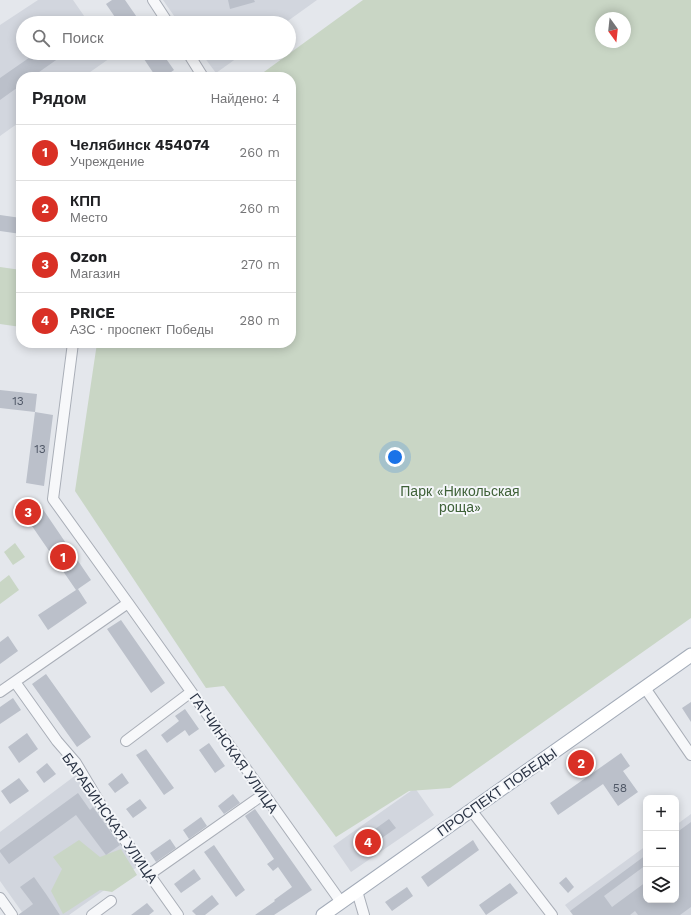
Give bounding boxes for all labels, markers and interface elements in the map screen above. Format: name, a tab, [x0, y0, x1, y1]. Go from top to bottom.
north arrow	[595, 12, 631, 48]
search box	[16, 16, 296, 60]
icon: search	[30, 27, 52, 49]
text: Поиск	[62, 29, 104, 47]
text: Рядом	[32, 88, 87, 108]
text: Найдено: 4	[211, 91, 280, 106]
text: Челябинск 454074	[70, 136, 210, 154]
text: 1	[42, 145, 48, 160]
text: 260 m	[240, 145, 280, 160]
text: Учреждение	[70, 154, 145, 169]
text: КПП	[70, 192, 101, 210]
text: 2	[41, 201, 49, 216]
text: 260 m	[240, 201, 280, 216]
text: Место	[70, 210, 108, 225]
text: Ozon	[70, 248, 107, 266]
text: 3	[41, 257, 49, 272]
text: 270 m	[241, 257, 280, 272]
text: Магазин	[70, 266, 120, 281]
text: PRICE	[70, 304, 115, 322]
text: 4	[41, 313, 49, 328]
text: 280 m	[240, 313, 280, 328]
text: АЗС · проспект Победы	[70, 322, 214, 337]
house number: 13	[12, 394, 24, 408]
house number: 13	[34, 442, 46, 456]
your location	[385, 447, 405, 467]
park label: Парк «Никольская роща»	[400, 483, 520, 515]
pin: 3	[15, 497, 41, 527]
pin: 1	[50, 542, 76, 572]
street label: ГАТЧИНСКАЯ УЛИЦА	[186, 690, 282, 817]
street label: ПРОСПЕКТ ПОБЕДЫ	[434, 745, 560, 839]
pin: 2	[568, 748, 594, 778]
street label: БАРАБИНСКАЯ УЛИЦА	[59, 750, 161, 887]
house number: 58	[613, 781, 627, 795]
map controls	[643, 795, 679, 903]
button: +	[643, 795, 679, 831]
pin: 4	[355, 827, 381, 857]
button: −	[643, 831, 679, 867]
button: layers	[643, 867, 679, 903]

